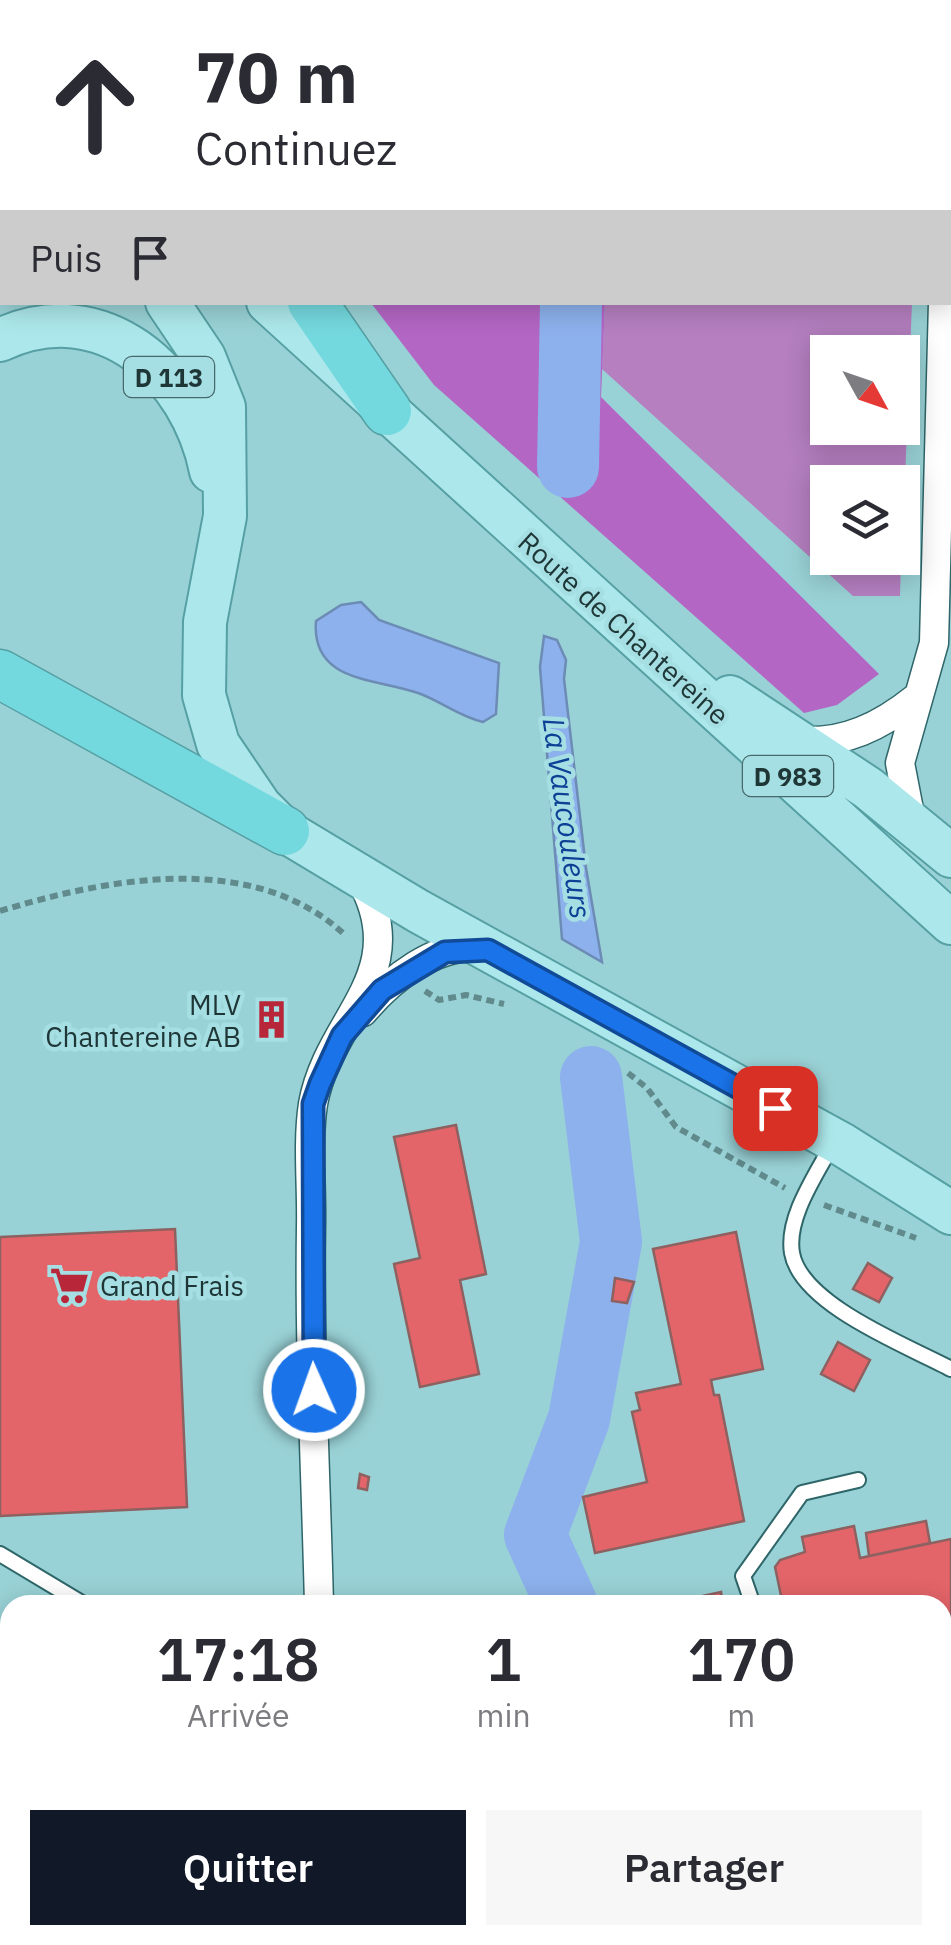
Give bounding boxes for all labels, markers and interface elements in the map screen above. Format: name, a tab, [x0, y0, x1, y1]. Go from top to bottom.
text: 70 m	[195, 31, 358, 122]
icon: ahead	[30, 40, 160, 170]
text: Continuez	[195, 119, 397, 177]
icon: arrive	[123, 230, 178, 285]
text: Puis	[30, 233, 103, 282]
north arrow	[810, 335, 920, 445]
map controls	[810, 335, 920, 575]
road number: D 113	[124, 357, 214, 397]
button: layers	[810, 465, 920, 575]
street label: Route de Chantereine	[511, 523, 737, 733]
water label: La Vaucouleurs	[535, 715, 601, 921]
road number: D 983	[743, 756, 833, 796]
place label: MLV Chantereine AB	[45, 986, 241, 1055]
building icon: MLV Chantereine AB	[250, 999, 292, 1041]
pin	[733, 1066, 818, 1151]
icon: arrive	[748, 1081, 803, 1136]
supermarket icon: Grand Frais	[49, 1264, 91, 1306]
place label: Grand Frais	[100, 1267, 244, 1304]
position arrow	[262, 1338, 366, 1442]
text: 17:18	[157, 1619, 320, 1698]
text: 1	[486, 1619, 522, 1698]
text: 170	[687, 1619, 795, 1698]
text: Arrivée	[187, 1694, 290, 1736]
text: min	[476, 1694, 531, 1736]
text: m	[727, 1694, 755, 1736]
button: Quitter	[30, 1810, 466, 1925]
button: Partager	[486, 1810, 922, 1925]

